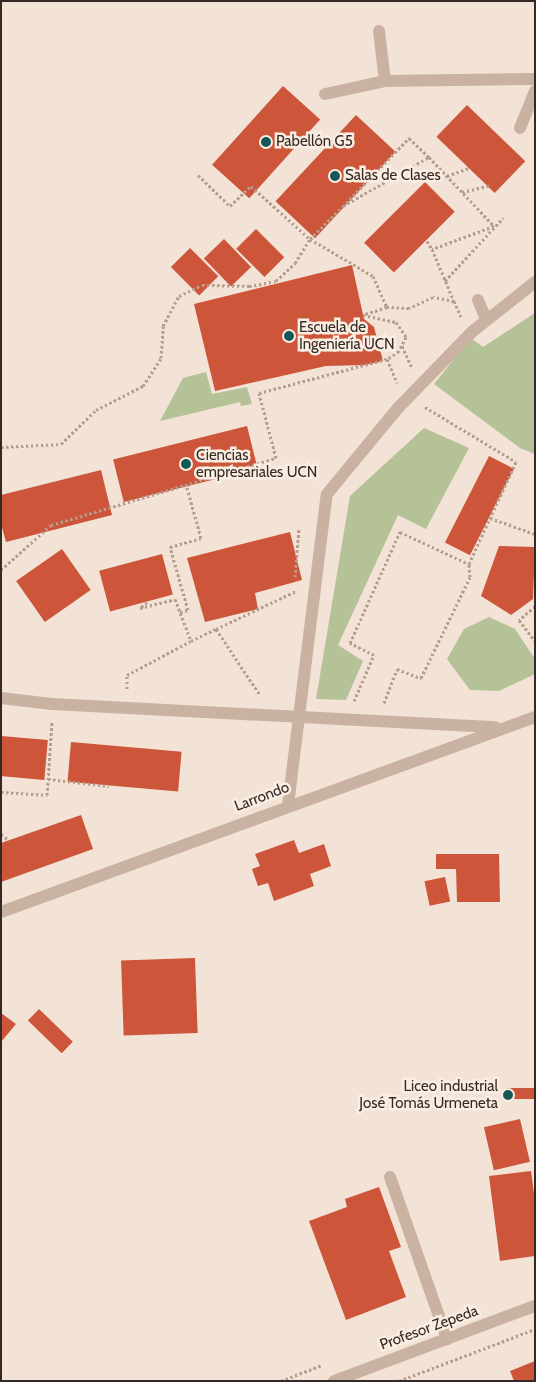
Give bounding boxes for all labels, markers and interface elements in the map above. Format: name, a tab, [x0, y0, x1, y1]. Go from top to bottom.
place label: Pabellón G5	[276, 133, 353, 151]
marker: Pabellón G5	[260, 136, 272, 148]
place label: Salas de Clases	[345, 167, 441, 185]
marker: Salas de Clases	[329, 170, 341, 182]
place label: Escuela de Ingeniería UCN	[299, 318, 395, 353]
marker: Escuela de Ingeniería UCN	[283, 330, 295, 342]
place label: Ciencias empresariales UCN	[196, 446, 317, 481]
marker: Ciencias empresariales UCN	[180, 458, 192, 470]
street label: Larrondo	[232, 778, 292, 816]
place label: Liceo industrial José Tomás Urmeneta	[359, 1077, 498, 1112]
marker: Liceo industrial José Tomás Urmeneta	[502, 1089, 514, 1101]
street label: Profesor Zepeda	[377, 1302, 481, 1354]

